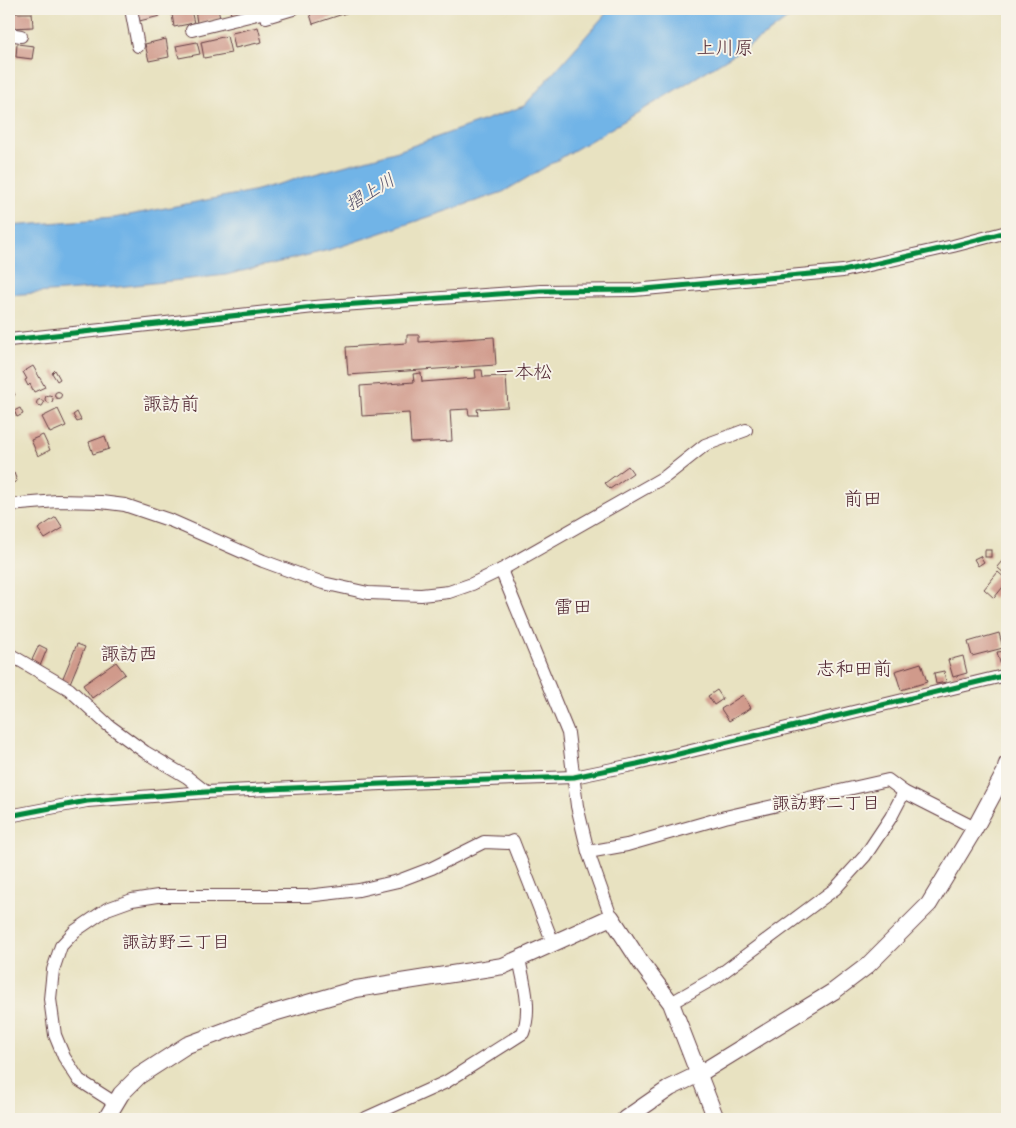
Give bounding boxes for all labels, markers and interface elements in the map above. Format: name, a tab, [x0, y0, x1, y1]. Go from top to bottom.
district label: 上川原	[696, 31, 754, 64]
water label: 摺上川	[339, 164, 401, 220]
district label: 一本松	[495, 355, 553, 388]
district label: 諏訪前	[142, 387, 200, 420]
district label: 前田	[844, 482, 882, 515]
district label: 雷田	[554, 590, 592, 623]
district label: 諏訪西	[100, 637, 158, 670]
district label: 志和田前	[816, 652, 892, 685]
district label: 諏訪野二丁目	[772, 787, 880, 819]
district label: 諏訪野三丁目	[122, 926, 230, 958]

